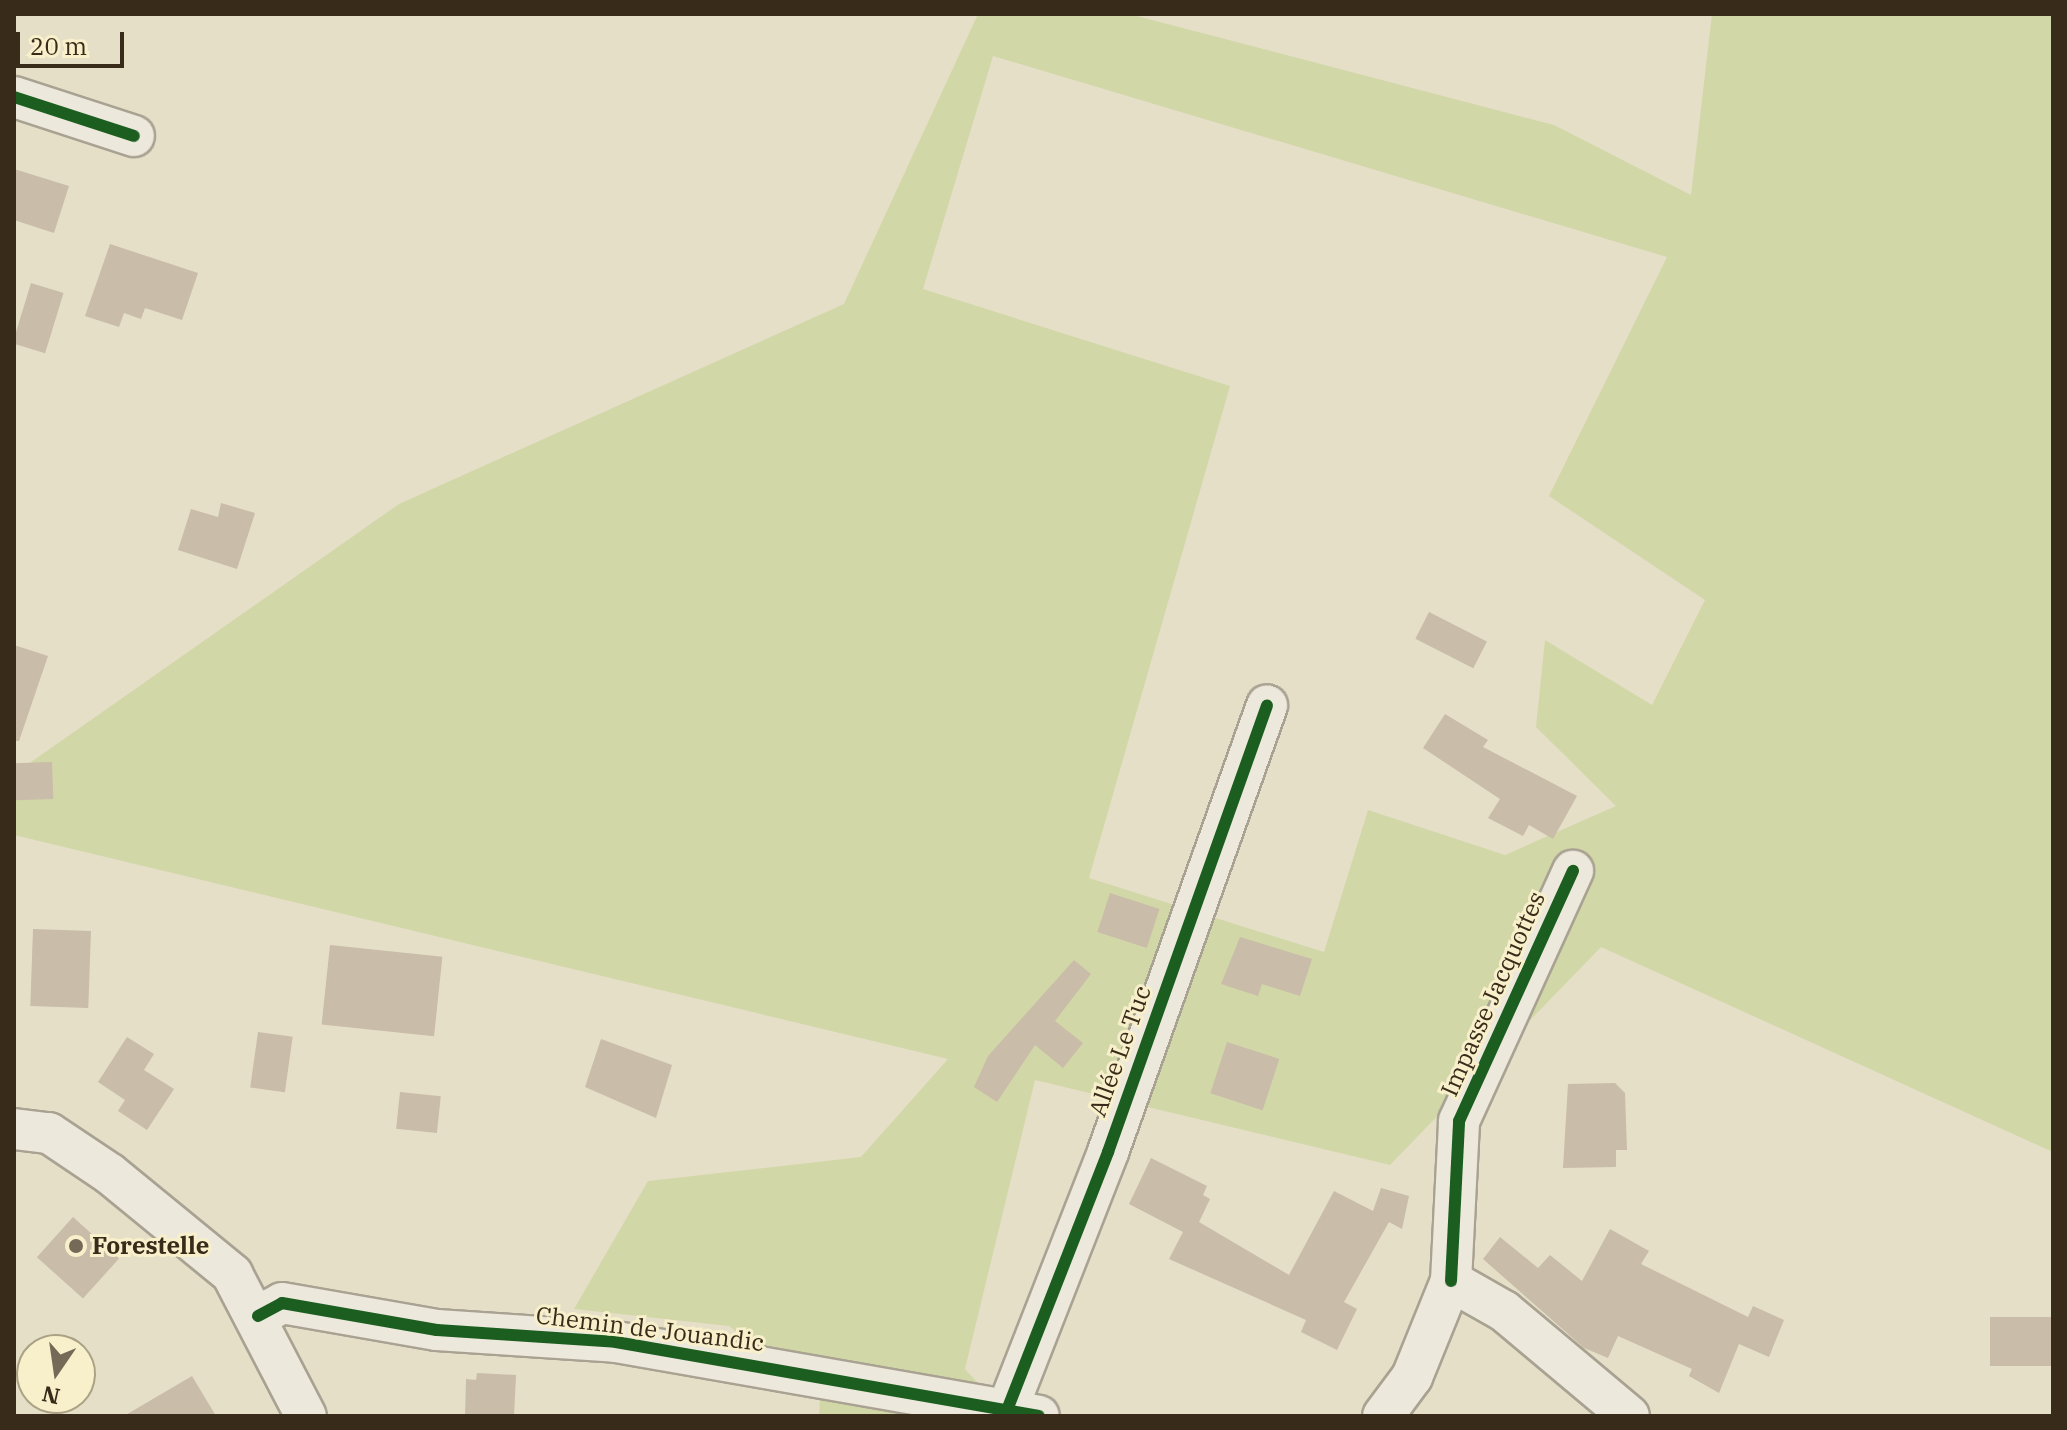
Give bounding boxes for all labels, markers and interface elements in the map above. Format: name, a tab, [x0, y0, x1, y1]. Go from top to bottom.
scale bar	[20, 16, 128, 66]
text: 20 m	[30, 30, 87, 62]
street label: Impasse Jacquottes	[1435, 887, 1551, 1101]
street label: Allée Le Tuc	[1083, 982, 1157, 1120]
place label: Forestelle	[92, 1232, 209, 1260]
marker: Forestelle	[67, 1237, 85, 1255]
street label: Chemin de Jouandic	[534, 1301, 766, 1357]
north arrow	[16, 1334, 96, 1414]
text: N	[39, 1380, 63, 1412]

